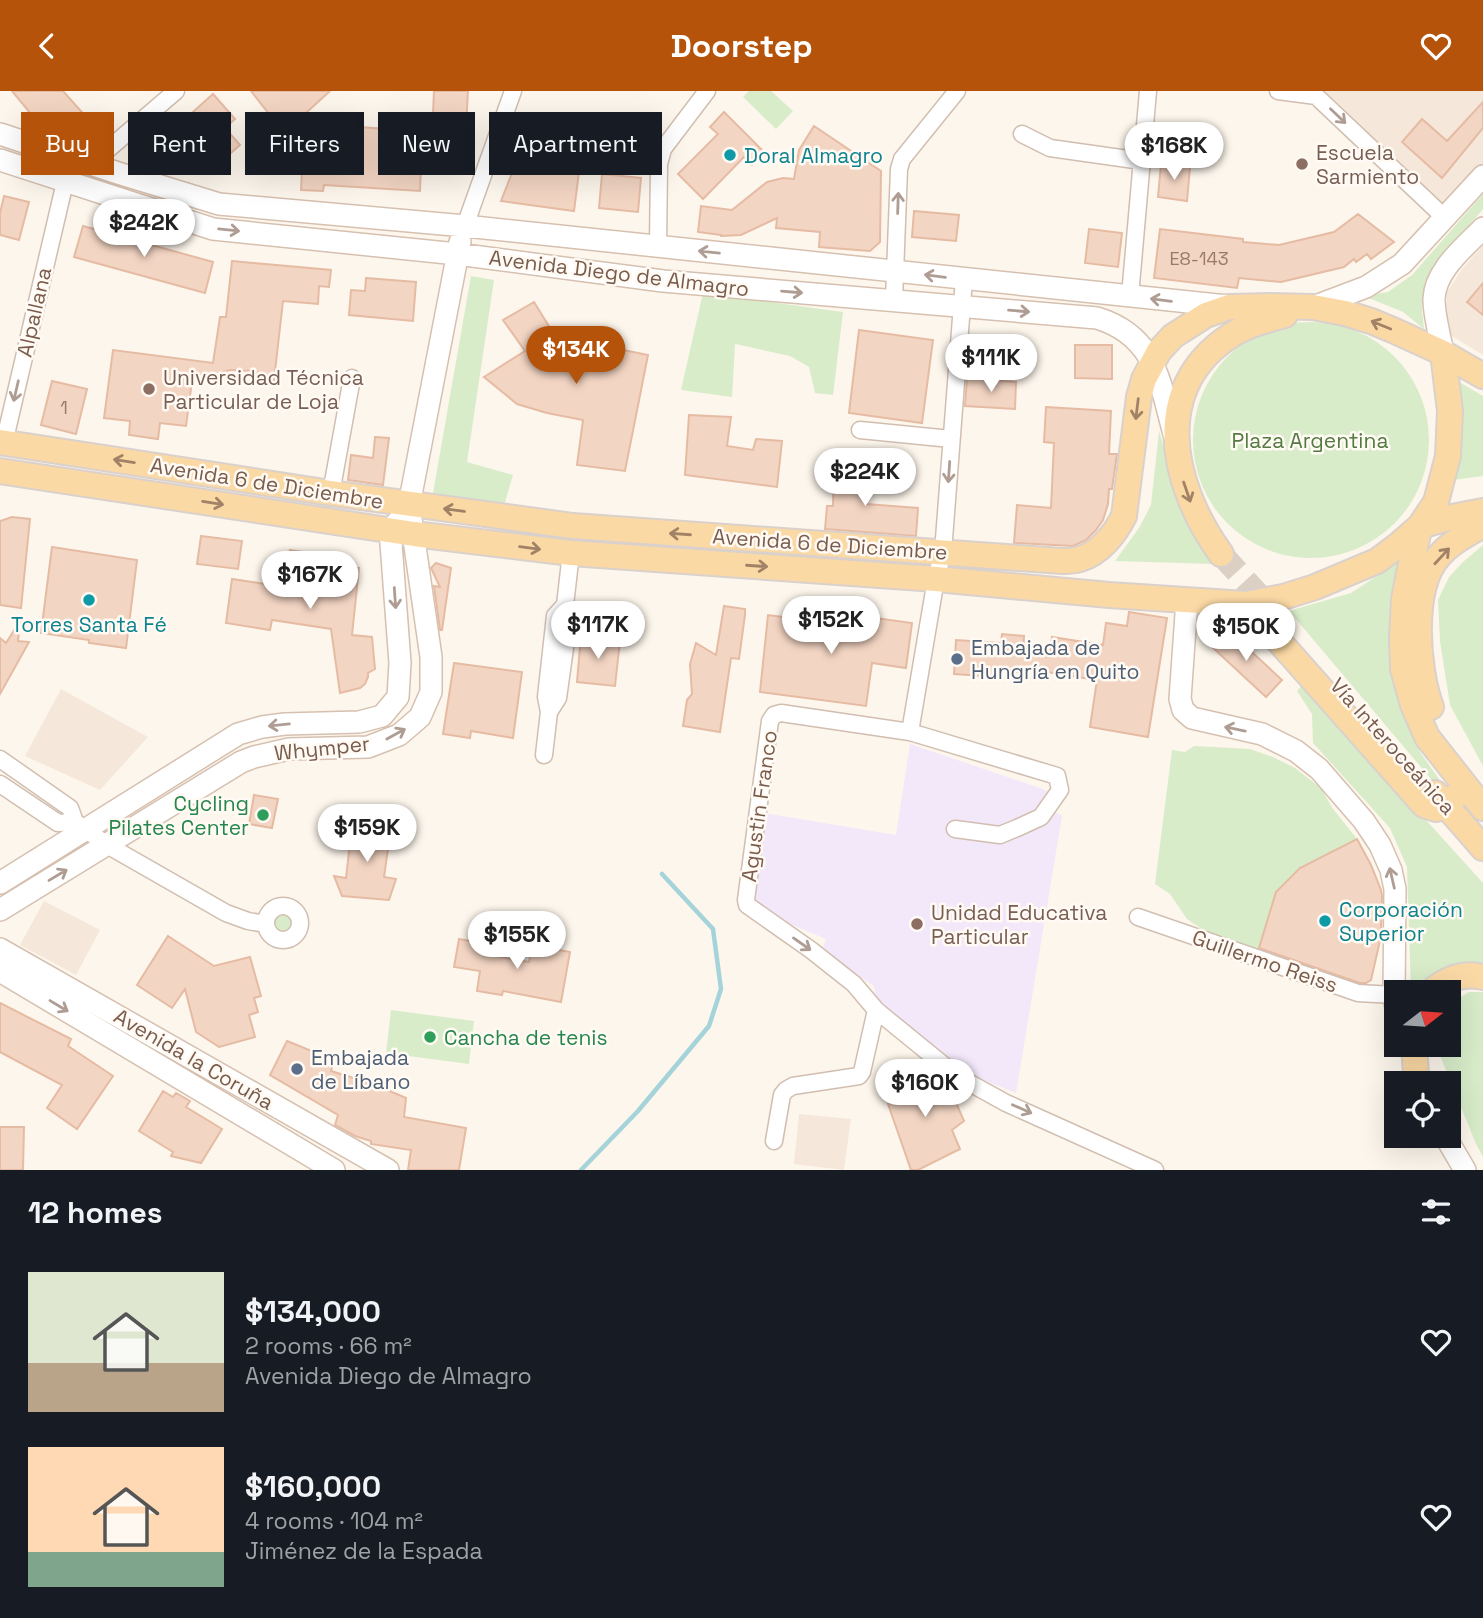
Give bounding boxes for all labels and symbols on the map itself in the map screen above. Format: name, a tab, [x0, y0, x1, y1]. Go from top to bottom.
one-way arrow	[1329, 108, 1346, 125]
pin: $168K	[1125, 123, 1223, 182]
place label: Escuela Sarmiento	[1316, 139, 1419, 190]
place label: Doral Almagro	[744, 142, 883, 169]
marker: Doral Almagro	[722, 147, 738, 163]
marker: Escuela Sarmiento	[1294, 156, 1310, 172]
one-way arrow	[891, 192, 904, 215]
pin: $242K	[95, 199, 193, 259]
one-way arrow	[217, 224, 240, 237]
street label: Avenida Diego de Almagro	[487, 244, 751, 302]
one-way arrow	[698, 245, 720, 258]
house number: E8-143	[1169, 247, 1229, 270]
street label: Alpallana	[11, 264, 57, 360]
one-way arrow	[924, 269, 947, 282]
one-way arrow	[781, 286, 803, 299]
one-way arrow	[1150, 293, 1173, 306]
one-way arrow	[1007, 305, 1030, 318]
one-way arrow	[1370, 318, 1392, 331]
pin: $134K	[527, 327, 625, 386]
pin: $111K	[942, 335, 1040, 394]
place label: Universidad Técnica Particular de Loja	[163, 364, 364, 415]
one-way arrow	[9, 379, 22, 402]
marker: Universidad Técnica Particular de Loja	[141, 381, 157, 397]
house number: 1	[60, 396, 68, 419]
one-way arrow	[1131, 397, 1144, 420]
park label: Plaza Argentina	[1232, 427, 1388, 454]
pin: $224K	[816, 449, 914, 508]
street label: Avenida 6 de Diciembre	[149, 451, 385, 515]
one-way arrow	[113, 454, 136, 467]
one-way arrow	[942, 460, 955, 482]
one-way arrow	[1182, 481, 1194, 503]
one-way arrow	[201, 496, 224, 509]
one-way arrow	[443, 504, 465, 517]
street label: Avenida 6 de Diciembre	[712, 522, 948, 566]
one-way arrow	[669, 527, 692, 540]
one-way arrow	[518, 541, 541, 554]
one-way arrow	[1433, 547, 1450, 565]
pin: $167K	[261, 552, 359, 611]
one-way arrow	[745, 560, 768, 573]
one-way arrow	[389, 587, 402, 609]
marker: Torres Santa Fé	[81, 592, 97, 608]
pin: $152K	[782, 596, 880, 656]
pin: $117K	[549, 601, 647, 661]
pin: $150K	[1197, 603, 1295, 663]
place label: Torres Santa Fé	[11, 611, 167, 638]
place label: Embajada de Hungría en Quito	[971, 634, 1140, 685]
marker: Embajada de Hungría en Quito	[949, 651, 965, 667]
street label: Vía Interoceánica	[1324, 672, 1462, 820]
one-way arrow	[268, 719, 290, 732]
one-way arrow	[1224, 721, 1247, 735]
one-way arrow	[385, 727, 405, 741]
street label: Agustin Franco	[735, 728, 783, 884]
street label: Whymper	[273, 730, 371, 766]
place label: Cycling Pilates Center	[108, 790, 249, 841]
pin: $159K	[318, 805, 416, 864]
marker: Cycling Pilates Center	[255, 807, 271, 823]
one-way arrow	[48, 867, 68, 881]
one-way arrow	[1385, 867, 1398, 890]
place label: Corporación Superior	[1339, 896, 1463, 947]
place label: Unidad Educativa Particular	[931, 899, 1107, 950]
pin: $155K	[468, 911, 566, 971]
marker: Corporación Superior	[1317, 913, 1333, 929]
marker: Unidad Educativa Particular	[909, 916, 925, 932]
street label: Guillermo Reiss	[1189, 924, 1341, 998]
one-way arrow	[792, 937, 811, 951]
north arrow	[1384, 980, 1461, 1057]
one-way arrow	[48, 999, 68, 1013]
street label: Avenida la Coruña	[109, 1002, 279, 1116]
place label: Cancha de tenis	[444, 1024, 607, 1051]
marker: Cancha de tenis	[422, 1029, 438, 1045]
place label: Embajada de Líbano	[311, 1044, 410, 1095]
pin: $160K	[876, 1059, 974, 1119]
marker: Embajada de Líbano	[289, 1061, 305, 1077]
one-way arrow	[1010, 1103, 1032, 1116]

